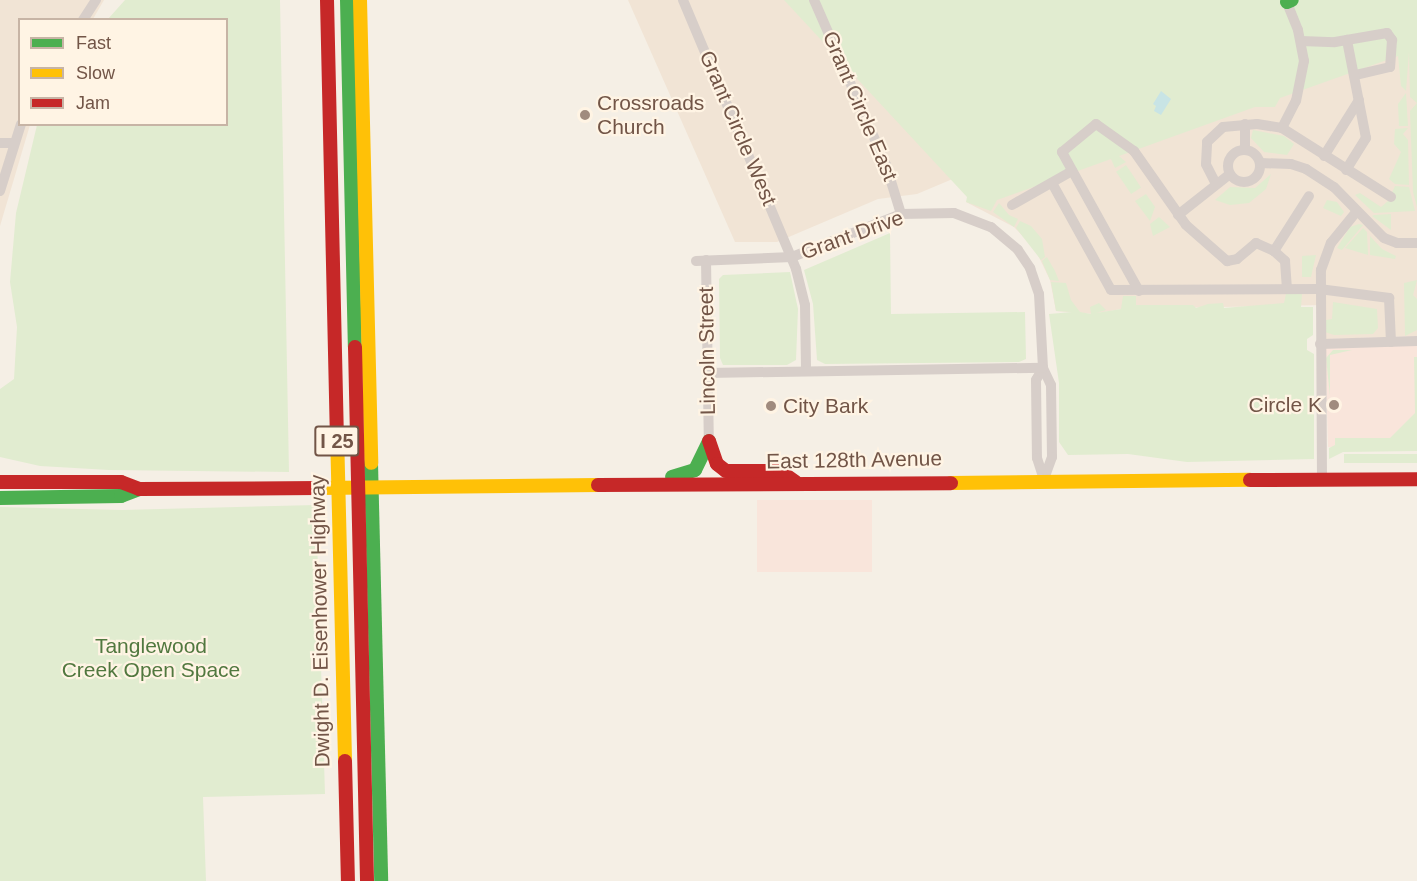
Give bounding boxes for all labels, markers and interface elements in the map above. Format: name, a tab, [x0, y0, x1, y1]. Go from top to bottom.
legend	[18, 18, 228, 126]
street label: Grant Circle East	[817, 27, 903, 185]
text: Fast	[76, 33, 111, 53]
street label: Grant Circle West	[694, 47, 782, 209]
text: Slow	[76, 63, 115, 83]
place label: Crossroads Church	[597, 90, 704, 140]
text: Jam	[76, 93, 110, 113]
marker: Crossroads Church	[578, 108, 592, 122]
street label: Grant Drive	[797, 205, 907, 265]
street label: Lincoln Street	[693, 287, 721, 415]
place label: Circle K	[1248, 392, 1322, 418]
place label: City Bark	[783, 393, 868, 419]
marker: Circle K	[1327, 398, 1341, 412]
marker: City Bark	[764, 399, 778, 413]
road number: I 25	[313, 424, 361, 458]
street label: East 128th Avenue	[765, 446, 943, 474]
street label: Dwight D. Eisenhower Highway	[305, 474, 335, 768]
park label: Tanglewood Creek Open Space	[62, 633, 240, 683]

